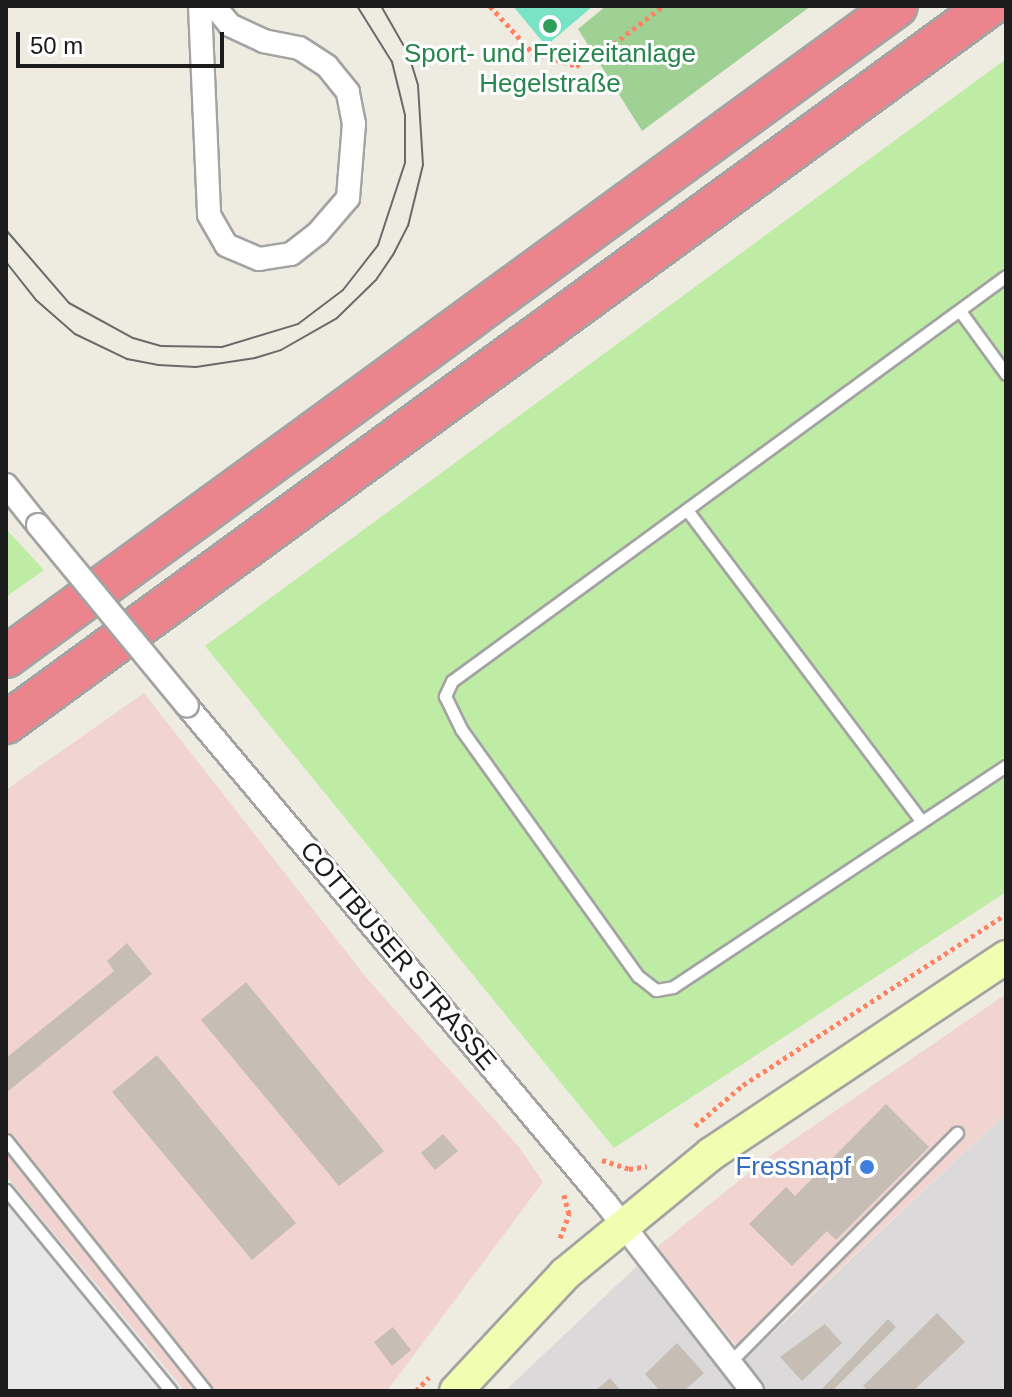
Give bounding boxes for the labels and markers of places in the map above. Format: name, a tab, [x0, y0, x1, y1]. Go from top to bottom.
marker: Sport- und Freizeitanlage Hegelstraße	[541, 17, 559, 35]
place label: Sport- und Freizeitanlage Hegelstraße	[404, 38, 696, 100]
place label: Fressnapf	[735, 1151, 851, 1183]
marker: Fressnapf	[858, 1158, 876, 1176]

